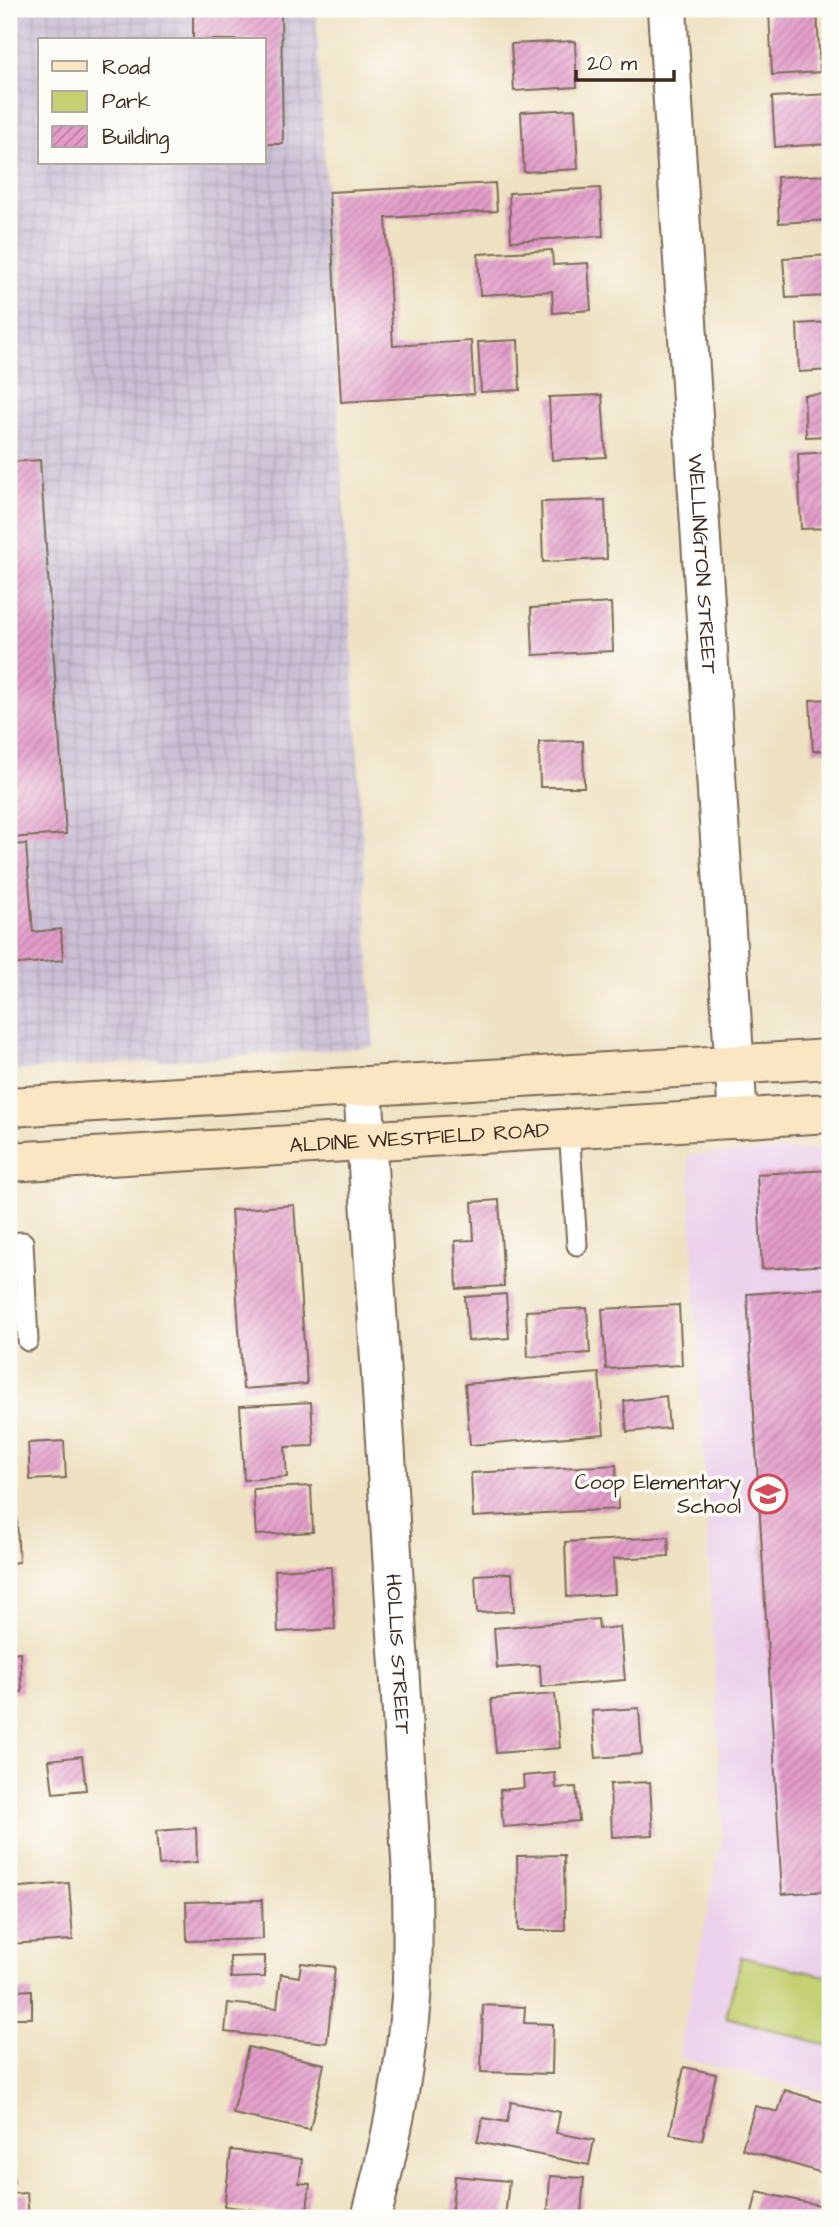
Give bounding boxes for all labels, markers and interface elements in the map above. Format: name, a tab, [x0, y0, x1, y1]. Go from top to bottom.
legend	[38, 38, 266, 164]
scale bar	[576, 38, 674, 82]
text: 20 m	[587, 49, 638, 78]
text: Road	[102, 53, 150, 82]
text: Park	[102, 87, 151, 116]
text: Building	[102, 123, 170, 154]
street label: WELLINGTON STREET	[681, 453, 724, 676]
street label: ALDINE WESTFIELD ROAD	[288, 1115, 551, 1160]
place label: Coop Elementary School	[575, 1468, 741, 1521]
school or university icon: Coop Elementary School	[747, 1473, 789, 1515]
street label: HOLLIS STREET	[379, 1573, 418, 1736]

